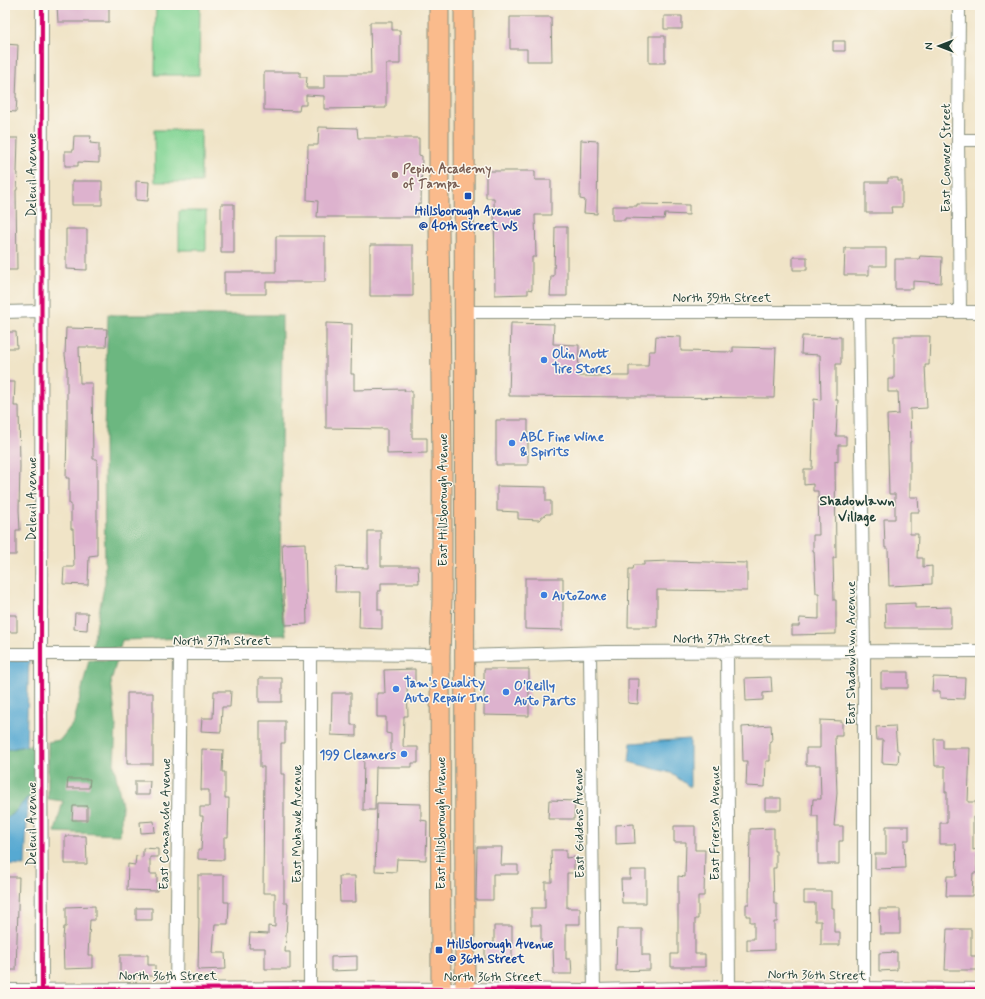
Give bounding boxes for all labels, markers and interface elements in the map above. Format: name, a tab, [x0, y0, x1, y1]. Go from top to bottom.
north arrow	[919, 26, 959, 66]
text: N	[923, 42, 937, 50]
street label: East Conover Street	[938, 103, 955, 213]
street label: Deleuil Avenue	[24, 133, 41, 217]
place label: Pepin Academy of Tampa	[403, 161, 492, 193]
marker: Pepin Academy of Tampa	[390, 170, 400, 180]
marker: Hillsborough Avenue @ 40th Street Ws	[463, 191, 473, 201]
place label: Hillsborough Avenue @ 40th Street Ws	[415, 203, 521, 235]
street label: North 39th Street	[673, 290, 772, 307]
place label: Olin Mott Tire Stores	[552, 346, 611, 378]
marker: Olin Mott Tire Stores	[539, 355, 549, 365]
place label: ABC Fine Wine & Spirits	[520, 429, 605, 461]
street label: East Hillsborough Avenue	[435, 433, 452, 566]
marker: ABC Fine Wine & Spirits	[507, 438, 517, 448]
street label: Deleuil Avenue	[24, 457, 41, 541]
district label: Shadowlawn Village	[820, 492, 894, 527]
street label: East Shadowlawn Avenue	[843, 581, 860, 725]
place label: AutoZone	[552, 588, 607, 605]
marker: AutoZone	[539, 590, 549, 600]
street label: North 37th Street	[673, 631, 771, 648]
street label: North 37th Street	[173, 633, 271, 650]
place label: Tam's Quality Auto Repair Inc	[404, 675, 490, 707]
place label: O'Reilly Auto Parts	[514, 678, 576, 710]
marker: Tam's Quality Auto Repair Inc	[391, 684, 401, 694]
marker: O'Reilly Auto Parts	[501, 687, 511, 697]
place label: 199 Cleaners	[319, 747, 396, 764]
marker: 199 Cleaners	[399, 749, 409, 759]
street label: East Hillsborough Avenue	[433, 756, 450, 889]
street label: East Comanche Avenue	[156, 758, 175, 890]
street label: East Mohawk Avenue	[289, 765, 306, 883]
street label: East Frierson Avenue	[707, 765, 724, 881]
street label: East Giddens Avenue	[570, 768, 589, 878]
street label: Deleuil Avenue	[24, 782, 41, 866]
place label: Hillsborough Avenue @ 36th Street	[447, 936, 554, 968]
marker: Hillsborough Avenue @ 36th Street	[434, 945, 444, 955]
street label: North 36th Street	[768, 966, 867, 985]
street label: North 36th Street	[119, 968, 218, 985]
street label: North 36th Street	[444, 969, 543, 986]

